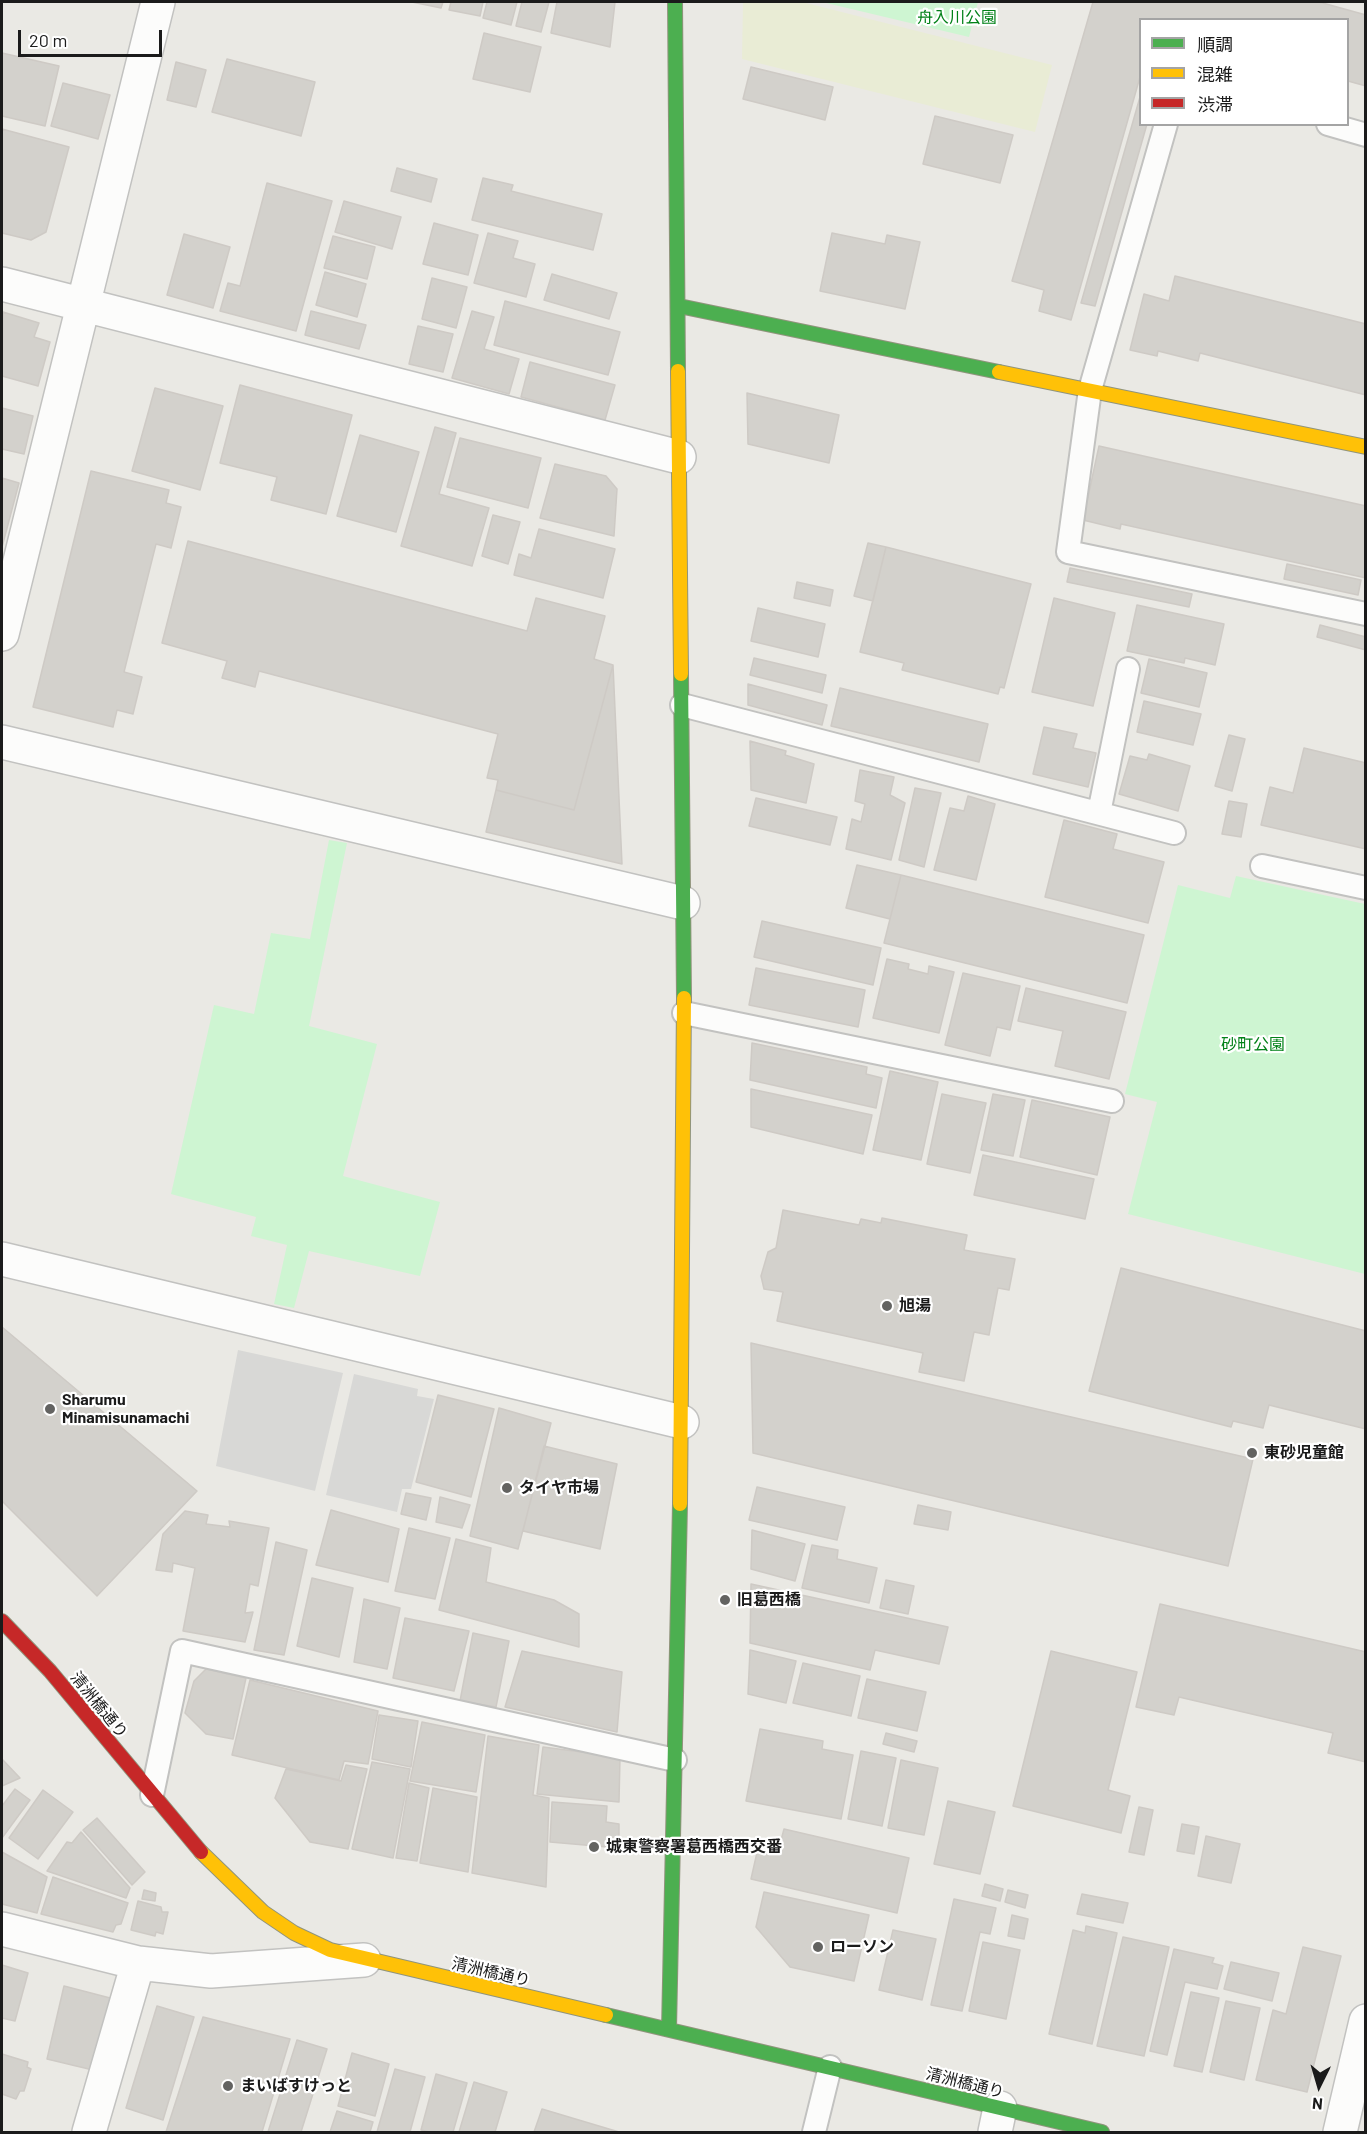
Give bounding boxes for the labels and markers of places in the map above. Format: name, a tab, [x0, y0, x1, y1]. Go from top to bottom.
place label: 旭湯	[899, 1296, 931, 1316]
marker: 旭湯	[880, 1299, 894, 1313]
place label: Sharumu Minamisunamachi	[62, 1390, 189, 1428]
marker: Sharumu Minamisunamachi	[43, 1402, 57, 1416]
place label: 東砂児童館	[1264, 1443, 1344, 1463]
marker: 東砂児童館	[1245, 1446, 1259, 1460]
place label: タイヤ市場	[519, 1478, 599, 1498]
marker: タイヤ市場	[500, 1481, 514, 1495]
place label: 旧葛西橋	[737, 1590, 801, 1610]
marker: 旧葛西橋	[718, 1593, 732, 1607]
place label: 城東警察署葛西橋西交番	[606, 1837, 782, 1857]
marker: 城東警察署葛西橋西交番	[587, 1840, 601, 1854]
place label: ローソン	[830, 1937, 894, 1957]
marker: ローソン	[811, 1940, 825, 1954]
place label: まいばすけっと	[240, 2076, 352, 2096]
marker: まいばすけっと	[221, 2079, 235, 2093]

